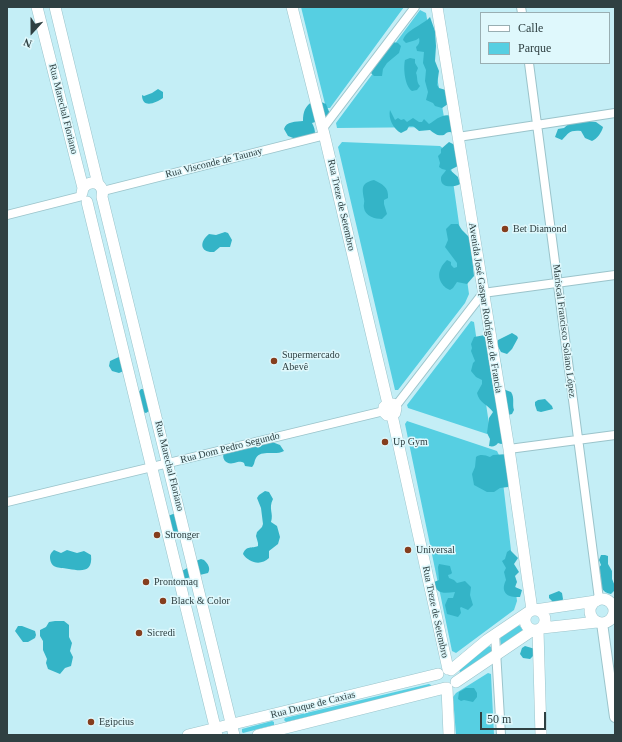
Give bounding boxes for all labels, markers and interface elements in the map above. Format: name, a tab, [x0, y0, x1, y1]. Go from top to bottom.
north arrow	[12, 12, 52, 52]
legend	[480, 12, 610, 64]
text: Calle	[518, 21, 543, 35]
text: N	[22, 36, 34, 50]
text: Parque	[518, 41, 551, 55]
street label: Rua Marechal Floriano	[46, 63, 80, 155]
street label: Rua Visconde de Taunay	[164, 145, 264, 181]
street label: Rua Treze de Setembro	[325, 158, 357, 252]
street label: Avenida José Gaspar Rodríguez de Francia	[466, 222, 504, 394]
place label: Bet Diamond	[513, 223, 567, 235]
marker: Bet Diamond	[500, 224, 510, 234]
street label: Mariscal Francisco Solano López	[550, 264, 578, 398]
place label: Supermercado Abevê	[282, 349, 340, 372]
marker: Supermercado Abevê	[269, 356, 279, 366]
street label: Rua Marechal Floriano	[152, 420, 186, 512]
street label: Rua Dom Pedro Segundo	[179, 430, 281, 466]
place label: Up Gym	[393, 436, 428, 448]
marker: Up Gym	[380, 437, 390, 447]
place label: Stronger	[165, 529, 199, 541]
marker: Stronger	[152, 530, 162, 540]
place label: Universal	[416, 544, 455, 556]
marker: Universal	[403, 545, 413, 555]
street label: Rua Treze de Setembro	[419, 565, 451, 659]
place label: Prontomaq	[154, 576, 198, 588]
marker: Prontomaq	[141, 577, 151, 587]
place label: Black & Color	[171, 595, 230, 607]
marker: Black & Color	[158, 596, 168, 606]
place label: Sicredi	[147, 627, 175, 639]
marker: Sicredi	[134, 628, 144, 638]
street label: Rua Duque de Caxias	[269, 689, 357, 721]
scale bar	[482, 704, 548, 730]
text: 50 m	[487, 712, 511, 726]
place label: Egipcius	[99, 716, 134, 728]
marker: Egipcius	[86, 717, 96, 727]

